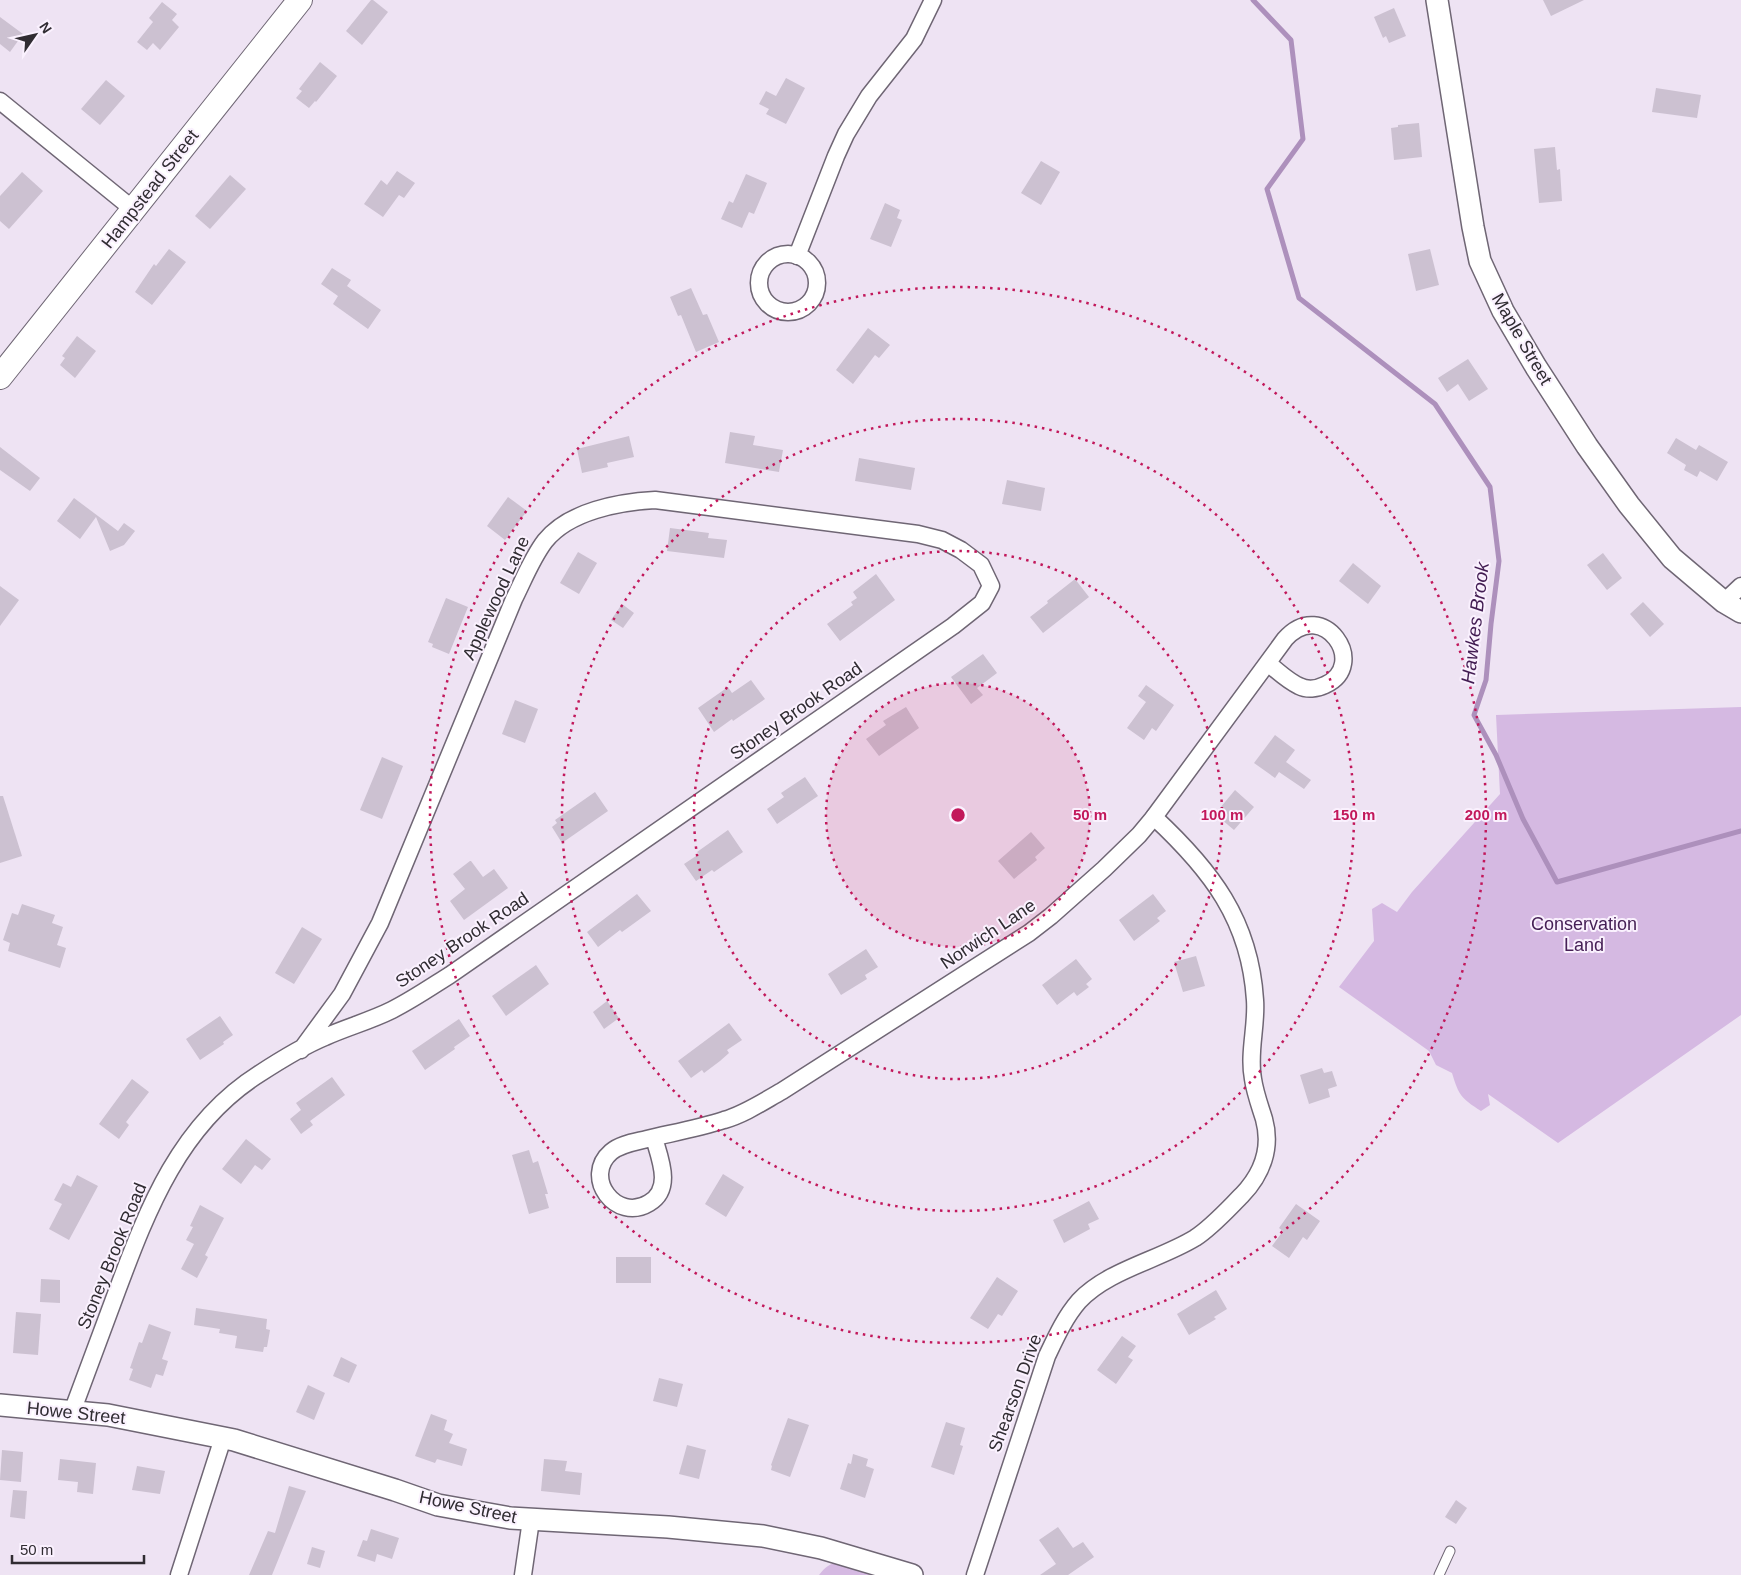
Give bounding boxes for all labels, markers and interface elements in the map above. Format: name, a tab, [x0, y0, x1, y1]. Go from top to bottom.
north arrow	[10, 10, 60, 60]
text: N	[36, 19, 55, 36]
street label: Hampstead Street	[97, 126, 203, 252]
street label: Maple Street	[1488, 290, 1556, 388]
street label: Applewood Lane	[459, 533, 533, 663]
water label: Hawkes Brook	[1457, 559, 1493, 685]
street label: Stoney Brook Road	[726, 658, 866, 764]
centre of rings	[949, 806, 967, 824]
text: 50 m	[1073, 806, 1107, 823]
text: 100 m	[1201, 806, 1243, 823]
text: 150 m	[1333, 806, 1375, 823]
text: 200 m	[1465, 806, 1507, 823]
street label: Stoney Brook Road	[392, 888, 532, 992]
street label: Norwich Lane	[937, 895, 1039, 973]
park label: Conservation Land	[1531, 914, 1637, 955]
street label: Stoney Brook Road	[73, 1180, 151, 1332]
street label: Shearson Drive	[984, 1331, 1046, 1455]
street label: Howe Street	[26, 1398, 126, 1428]
street label: Howe Street	[417, 1487, 519, 1527]
scale bar	[12, 1532, 145, 1564]
text: 50 m	[20, 1541, 53, 1558]

